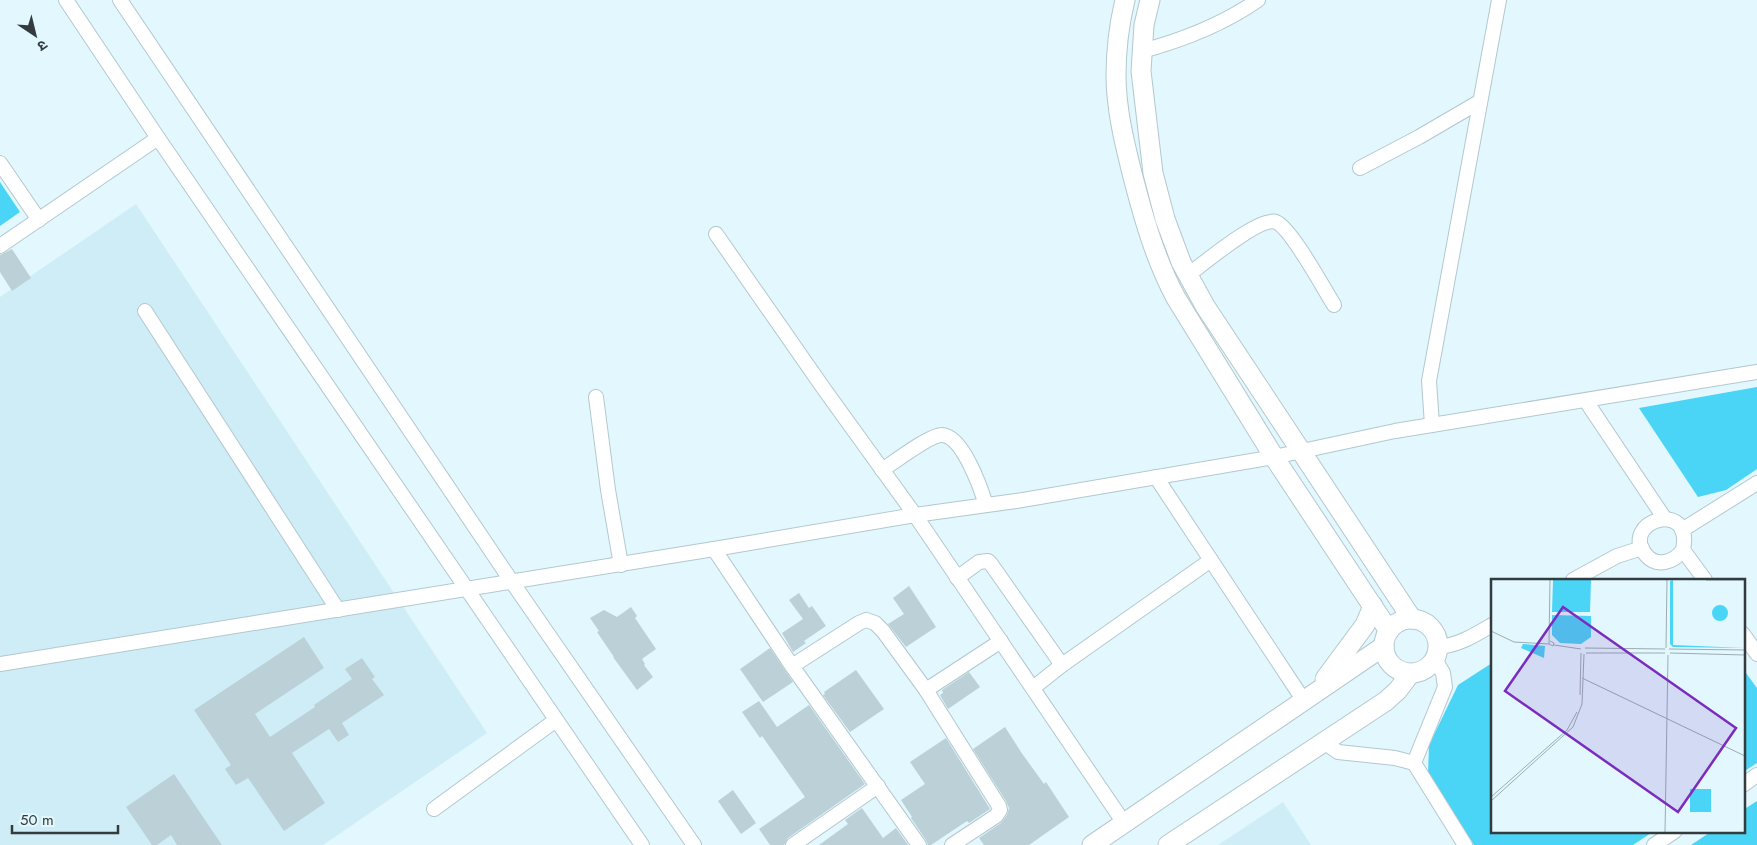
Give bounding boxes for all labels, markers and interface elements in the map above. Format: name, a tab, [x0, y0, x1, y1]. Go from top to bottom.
north arrow	[10, 10, 60, 60]
text: उ	[33, 35, 52, 57]
inset map	[1491, 579, 1744, 832]
scale bar	[12, 802, 119, 834]
text: 50 m	[20, 809, 54, 831]

